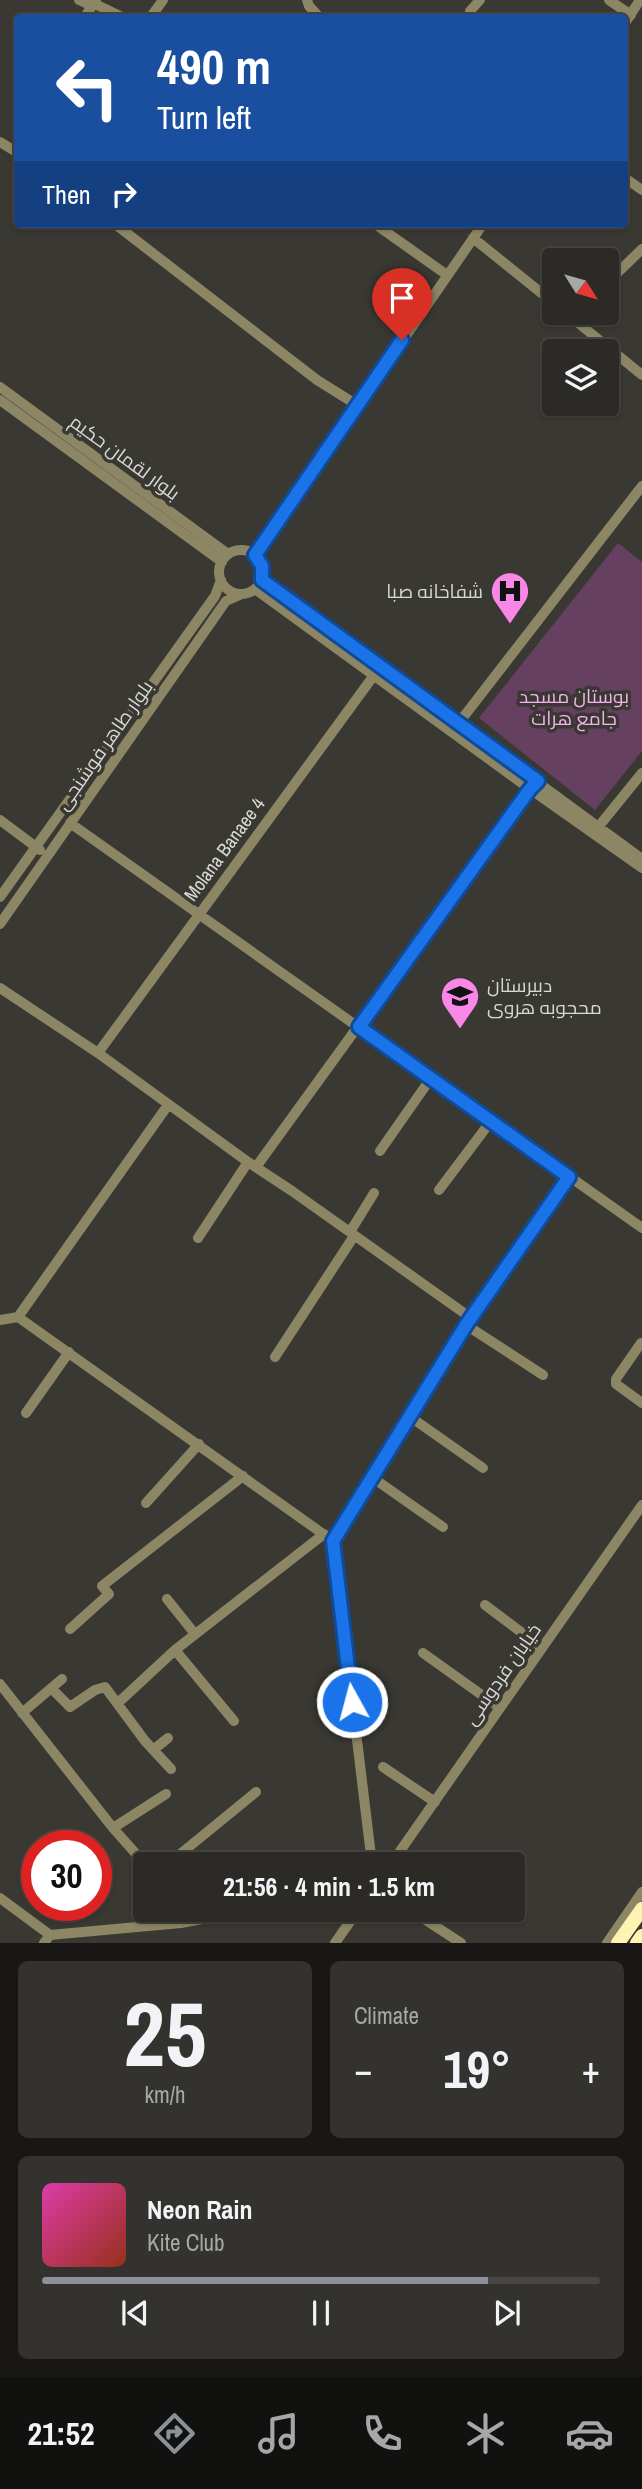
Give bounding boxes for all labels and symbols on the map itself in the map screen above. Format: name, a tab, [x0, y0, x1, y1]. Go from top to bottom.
north arrow	[542, 248, 620, 326]
pin	[372, 268, 432, 340]
street label: بلوار لقمان حکیم	[64, 408, 185, 507]
hospital icon: شفاخانه صبا	[489, 570, 531, 625]
place label: شفاخانه صبا	[386, 578, 483, 604]
street label: بلوار طاهر فوشنجی	[49, 675, 159, 815]
park label: بوستان مسجد جامع هرات	[519, 683, 629, 732]
street label: Molana Banaee 4	[178, 792, 271, 906]
place label: دبیرستان محجوبه هروی	[487, 972, 602, 1020]
school or university icon: دبیرستان محجوبه هروی	[439, 975, 481, 1030]
street label: خیابان فردوسی	[457, 1618, 547, 1730]
position arrow	[315, 1665, 389, 1739]
speed limit sign: 30	[21, 1830, 112, 1921]

